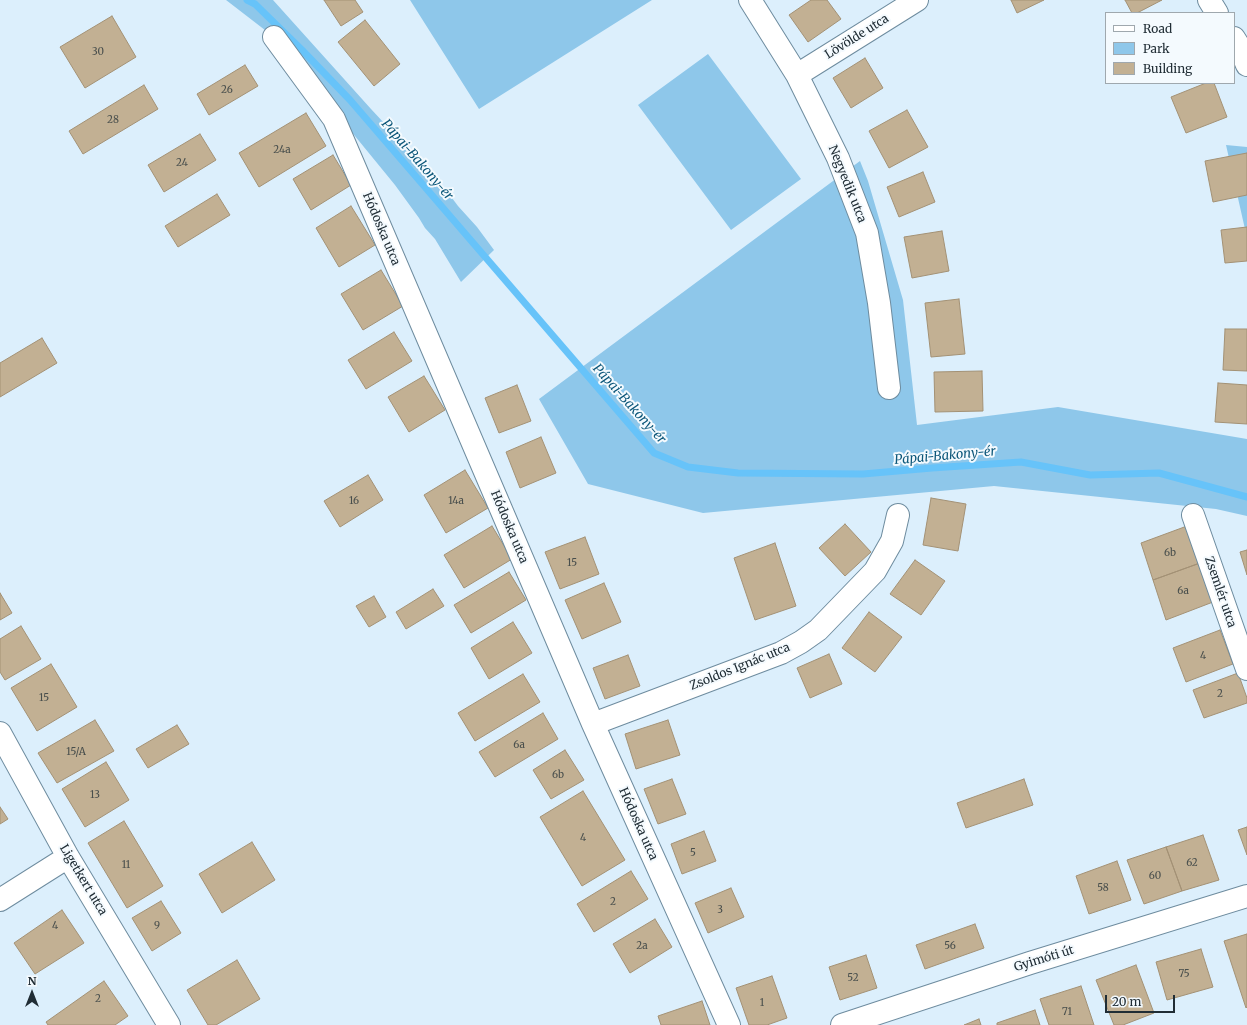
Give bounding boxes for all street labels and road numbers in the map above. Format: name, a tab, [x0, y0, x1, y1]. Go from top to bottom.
street label: Lövölde utca	[822, 12, 892, 62]
street label: Negyedik utca	[825, 143, 869, 225]
street label: Hódoska utca	[359, 190, 403, 268]
street label: Hódoska utca	[487, 488, 531, 566]
street label: Zsemlér utca	[1201, 555, 1239, 629]
street label: Zsoldos Ignác utca	[688, 640, 792, 694]
street label: Hódoska utca	[616, 785, 660, 863]
street label: Ligetkert utca	[56, 842, 110, 918]
street label: Gyimóti út	[1012, 943, 1076, 975]

